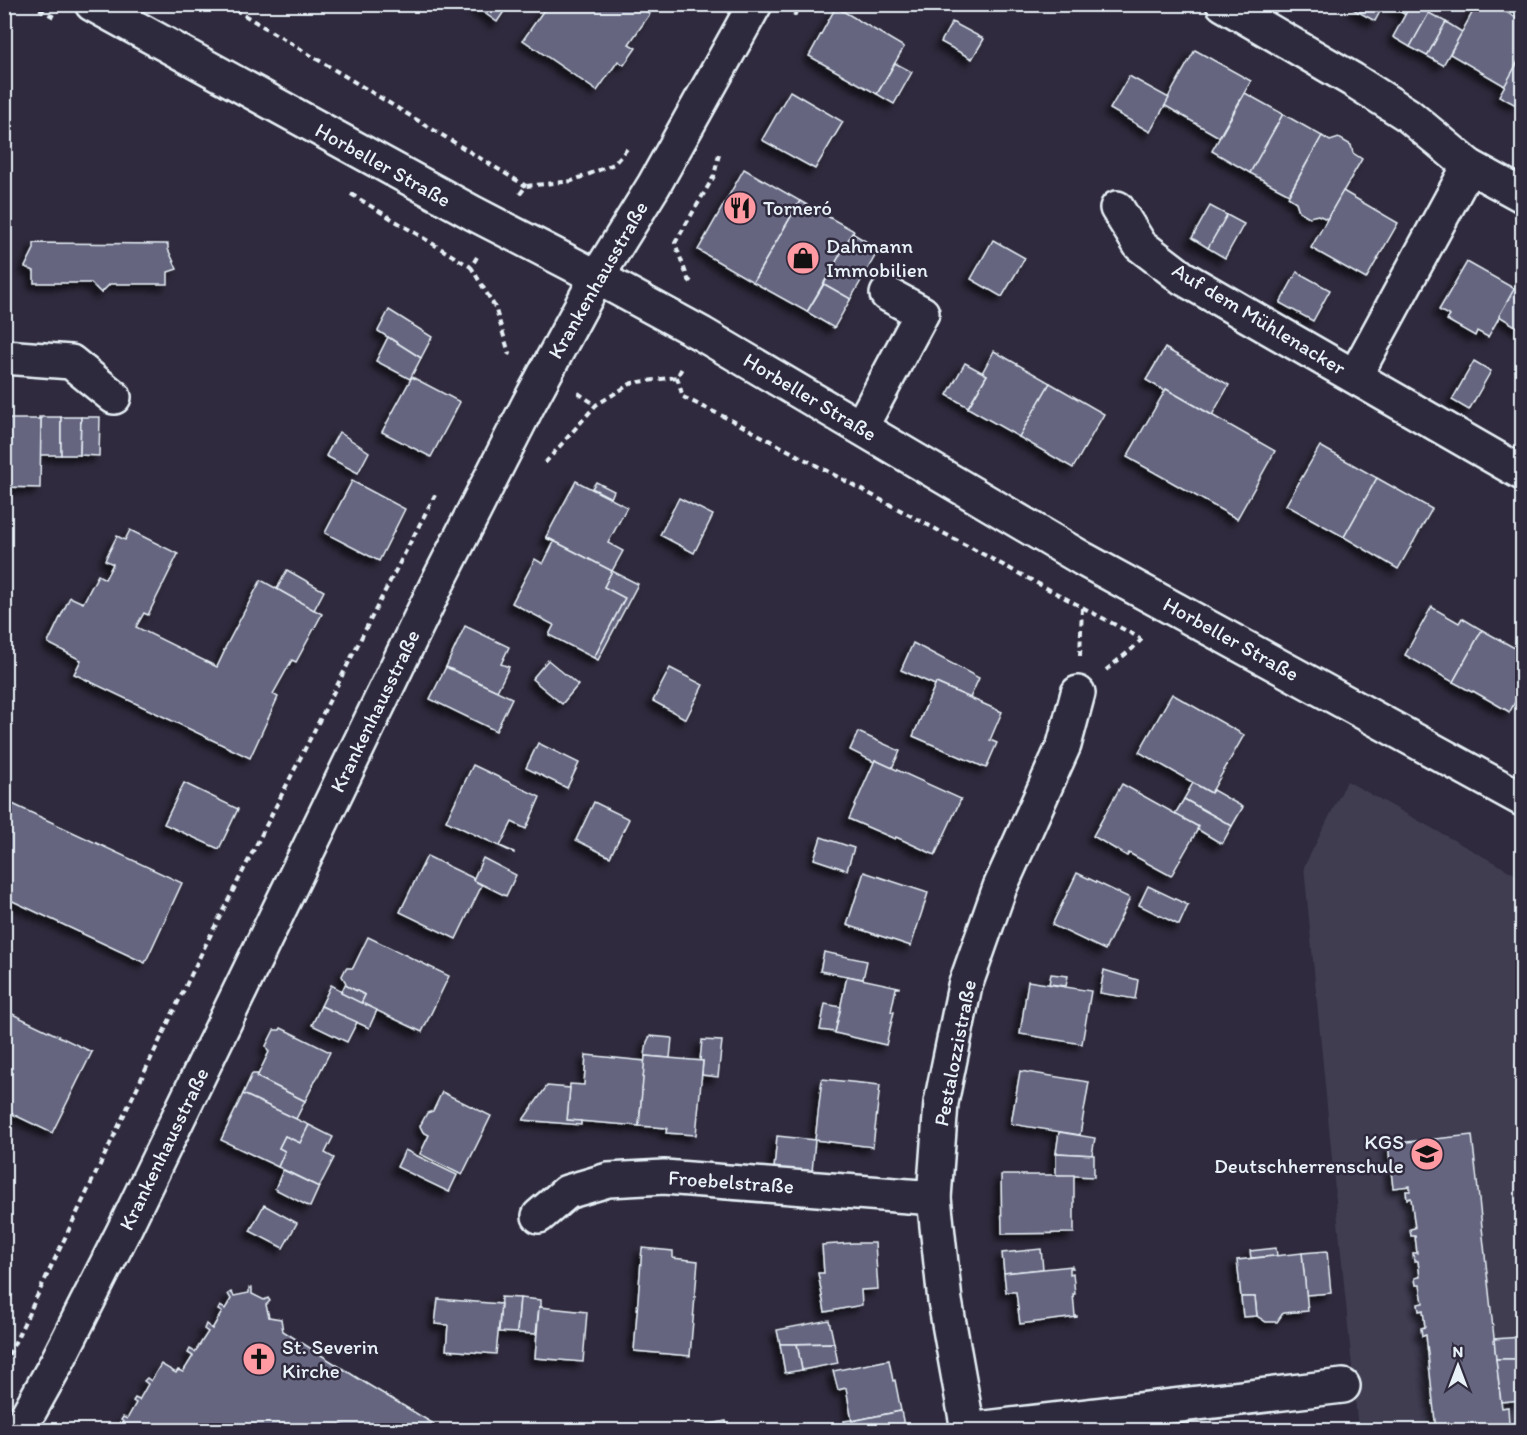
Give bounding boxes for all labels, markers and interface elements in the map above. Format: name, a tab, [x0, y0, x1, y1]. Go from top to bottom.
street label: Horbeller Straße	[311, 117, 455, 212]
restaurant icon: Torneró	[722, 190, 758, 226]
place label: Torneró	[763, 195, 832, 220]
street label: Krankenhausstraße	[542, 196, 653, 363]
place label: Dahmann Immobilien	[826, 233, 928, 282]
shop icon: Dahmann Immobilien	[785, 240, 821, 276]
street label: Auf dem Mühlenacker	[1168, 257, 1351, 381]
street label: Horbeller Straße	[739, 347, 881, 446]
street label: Horbeller Straße	[1159, 591, 1303, 686]
street label: Krankenhausstraße	[324, 625, 425, 796]
street label: Pestalozzistraße	[928, 977, 981, 1128]
street label: Krankenhausstraße	[113, 1063, 214, 1234]
place label: KGS Deutschherrenschule	[1214, 1129, 1404, 1178]
school or university icon: KGS Deutschherrenschule	[1409, 1136, 1445, 1172]
street label: Froebelstraße	[667, 1165, 795, 1198]
place label: St. Severin Kirche	[282, 1334, 379, 1383]
north arrow	[1428, 1336, 1488, 1396]
church icon: St. Severin Kirche	[241, 1341, 277, 1377]
text: N	[1453, 1342, 1463, 1361]

